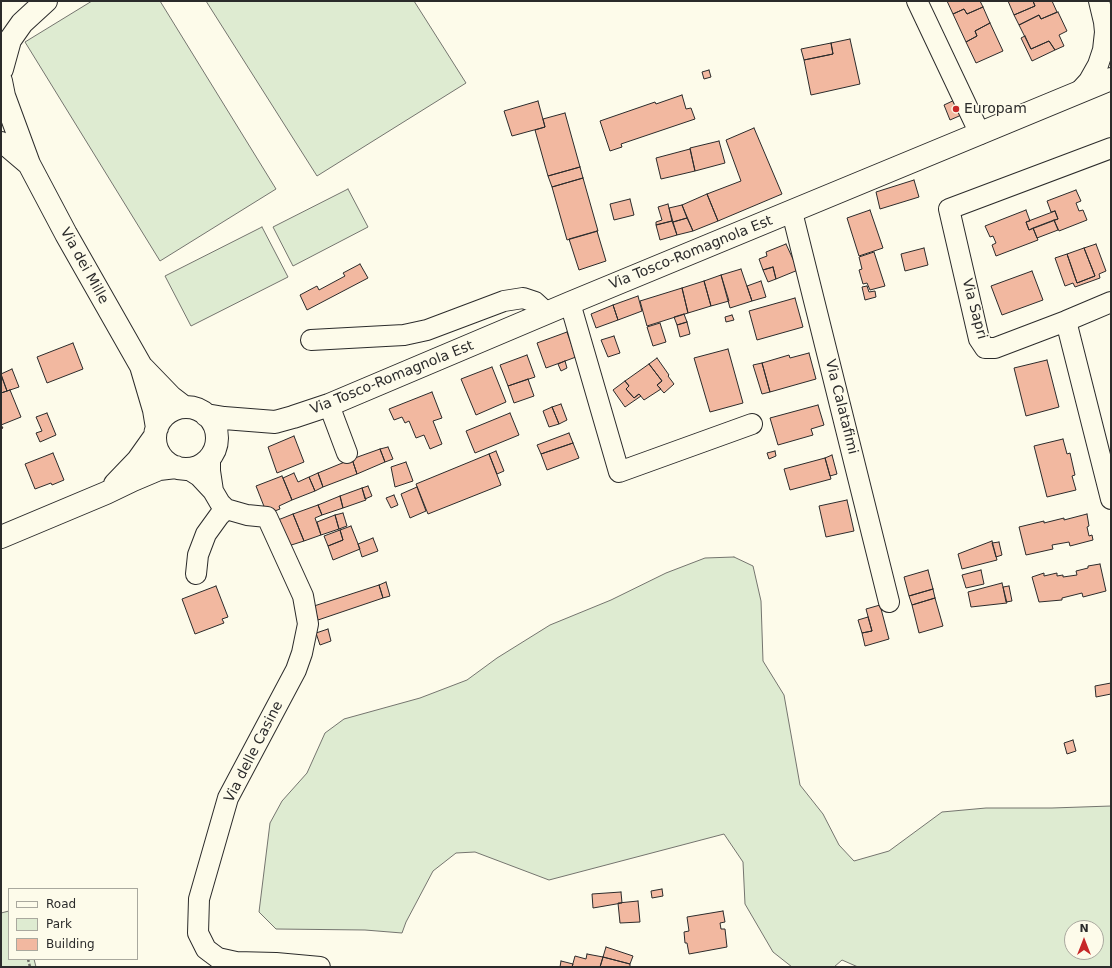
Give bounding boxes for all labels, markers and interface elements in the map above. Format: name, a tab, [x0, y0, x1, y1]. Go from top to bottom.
place label: Europam	[964, 101, 1027, 117]
marker: Europam	[951, 104, 961, 114]
street label: Via Tosco-Romagnola Est	[607, 213, 775, 293]
street label: Via dei Mille	[56, 225, 112, 307]
street label: Via Sapri	[958, 277, 990, 341]
street label: Via Tosco-Romagnola Est	[308, 338, 476, 418]
street label: Via Calatafimi	[821, 358, 861, 456]
street label: Via delle Casine	[221, 698, 287, 806]
legend	[8, 888, 138, 960]
text: Road	[46, 897, 76, 911]
text: Park	[46, 917, 72, 931]
north arrow	[1064, 920, 1104, 960]
text: N	[1079, 922, 1089, 935]
text: Building	[46, 937, 95, 951]

